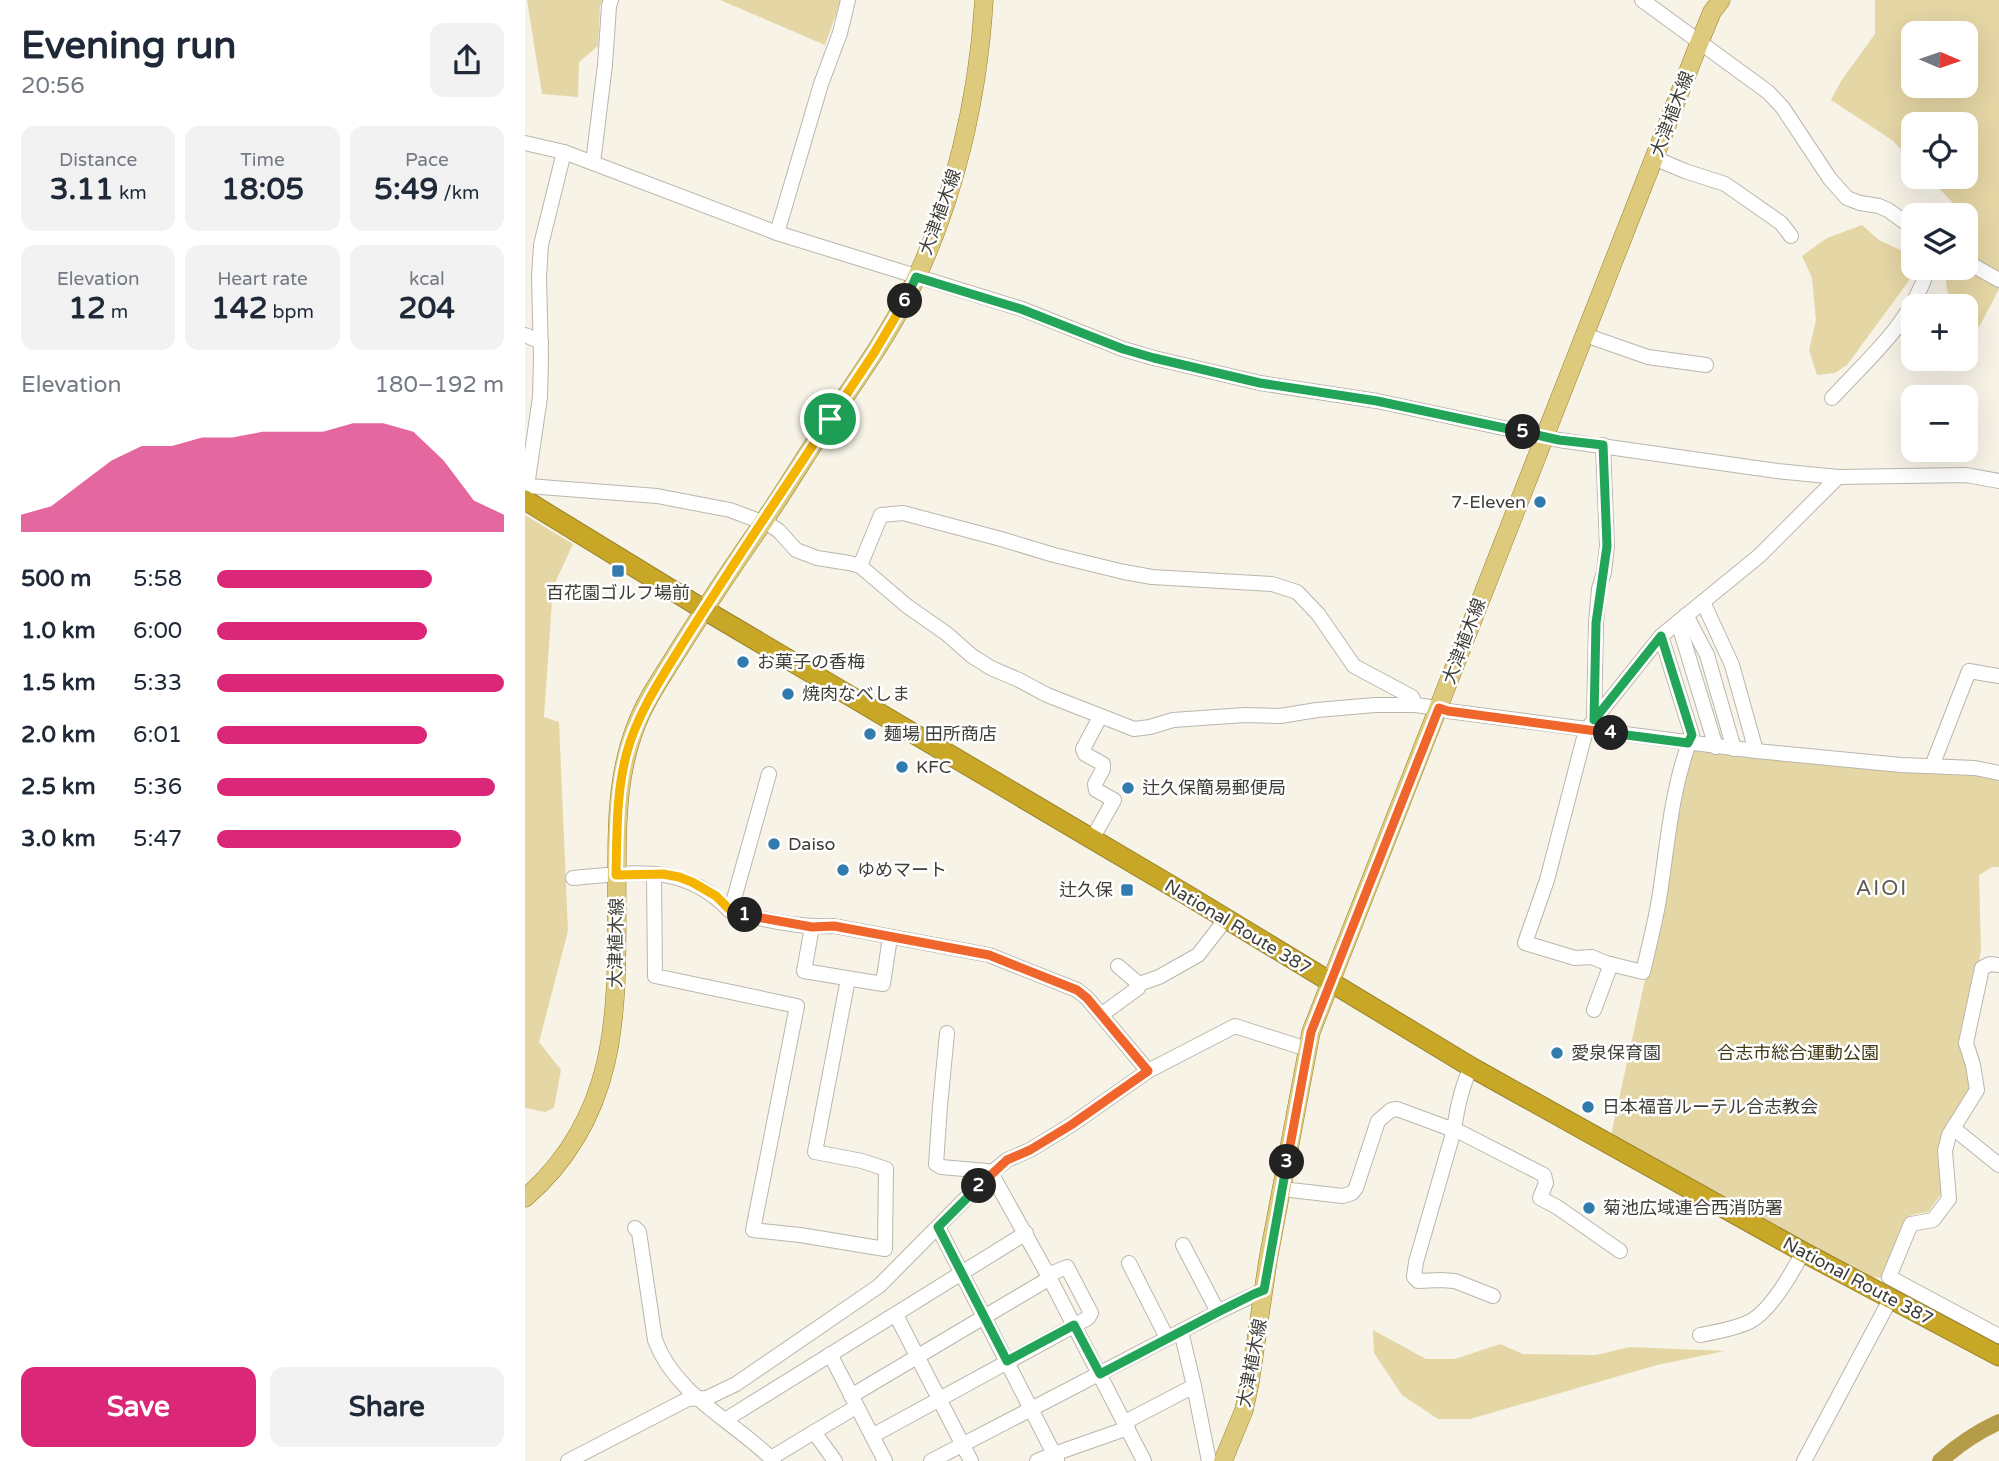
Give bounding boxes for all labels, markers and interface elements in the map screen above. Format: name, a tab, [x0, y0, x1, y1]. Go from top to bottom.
north arrow	[1901, 21, 1977, 98]
map controls	[1901, 21, 1978, 462]
text: Evening run	[21, 23, 236, 69]
button: share	[430, 23, 504, 97]
street label: 大津植木線	[1646, 68, 1698, 160]
text: 20:56	[21, 72, 85, 100]
button: locate	[1901, 112, 1978, 189]
text: Distance	[59, 149, 137, 171]
text: Time	[240, 149, 285, 171]
text: Pace	[405, 149, 449, 171]
street label: 大津植木線	[914, 166, 966, 258]
text: 3.11	[50, 171, 114, 208]
text: 18:05	[221, 171, 304, 208]
text: 5:49	[374, 171, 438, 208]
text: km	[114, 182, 147, 204]
text: /km	[438, 182, 480, 204]
button: layers	[1901, 203, 1978, 280]
text: Elevation	[57, 268, 140, 290]
text: Heart rate	[217, 268, 308, 290]
text: kcal	[409, 268, 445, 290]
pin: 6	[887, 284, 923, 318]
text: 6	[899, 289, 910, 311]
text: 12	[68, 290, 106, 327]
text: 142	[211, 290, 268, 327]
text: 204	[399, 290, 455, 327]
button: +	[1901, 294, 1978, 371]
text: m	[106, 301, 128, 323]
text: bpm	[268, 301, 314, 323]
text: Elevation	[21, 371, 122, 399]
text: 180–192 m	[375, 371, 504, 399]
button: −	[1901, 385, 1978, 462]
pin	[800, 389, 860, 449]
icon: arrive	[811, 400, 849, 438]
pin: 5	[1506, 414, 1541, 450]
text: 5	[1517, 420, 1528, 442]
place label: 7-Eleven	[1451, 491, 1526, 513]
marker: 7-Eleven	[1532, 494, 1548, 510]
marker: 百花園ゴルフ場前	[610, 563, 626, 579]
text: 500 m	[21, 565, 91, 593]
text: 5:58	[133, 565, 182, 593]
place label: 百花園ゴルフ場前	[546, 582, 690, 604]
street label: 大津植木線	[1438, 595, 1490, 687]
text: 1.0 km	[21, 617, 96, 645]
text: 6:00	[133, 617, 182, 645]
place label: お菓子の香梅	[757, 651, 865, 673]
marker: お菓子の香梅	[735, 654, 751, 670]
text: 1.5 km	[21, 669, 96, 697]
text: 5:33	[133, 669, 182, 697]
place label: 焼肉なべしま	[802, 683, 910, 705]
marker: 焼肉なべしま	[780, 686, 796, 702]
pin: 4	[1593, 716, 1629, 750]
text: 2.0 km	[21, 721, 96, 749]
text: 6:01	[133, 721, 182, 749]
text: 4	[1605, 721, 1616, 743]
place label: 麺場 田所商店	[884, 723, 997, 745]
marker: 麺場 田所商店	[862, 726, 878, 742]
place label: KFC	[916, 756, 951, 778]
marker: KFC	[894, 759, 910, 775]
text: 2.5 km	[21, 773, 96, 801]
text: 5:36	[133, 773, 182, 801]
place label: 辻久保簡易郵便局	[1142, 777, 1286, 799]
marker: 辻久保簡易郵便局	[1120, 780, 1136, 796]
text: 3.0 km	[21, 825, 96, 853]
text: 5:47	[133, 825, 182, 853]
place label: Daiso	[788, 833, 836, 855]
marker: Daiso	[766, 836, 782, 852]
place label: ゆめマート	[857, 859, 947, 881]
marker: ゆめマート	[835, 862, 851, 878]
street label: National Route 387	[1161, 875, 1315, 979]
district label: AIOI	[1856, 876, 1908, 901]
place label: 辻久保	[1059, 879, 1113, 901]
marker: 辻久保	[1119, 882, 1135, 898]
street label: 大津植木線	[604, 898, 628, 988]
pin: 1	[727, 898, 763, 932]
text: 1	[739, 903, 750, 925]
place label: 愛泉保育園	[1571, 1042, 1661, 1064]
park label: 合志市総合運動公園	[1717, 1042, 1879, 1064]
marker: 愛泉保育園	[1549, 1045, 1565, 1061]
place label: 日本福音ルーテル合志教会	[1602, 1096, 1818, 1118]
marker: 日本福音ルーテル合志教会	[1580, 1099, 1596, 1115]
pin: 3	[1269, 1144, 1305, 1180]
text: 3	[1281, 1150, 1292, 1172]
pin: 2	[961, 1168, 997, 1204]
text: 2	[973, 1174, 984, 1196]
place label: 菊池広域連合西消防署	[1603, 1197, 1783, 1219]
marker: 菊池広域連合西消防署	[1581, 1200, 1597, 1216]
street label: National Route 387	[1779, 1232, 1937, 1330]
street label: 大津植木線	[1233, 1317, 1271, 1409]
button: Save	[21, 1367, 256, 1447]
button: Share	[270, 1367, 504, 1447]

